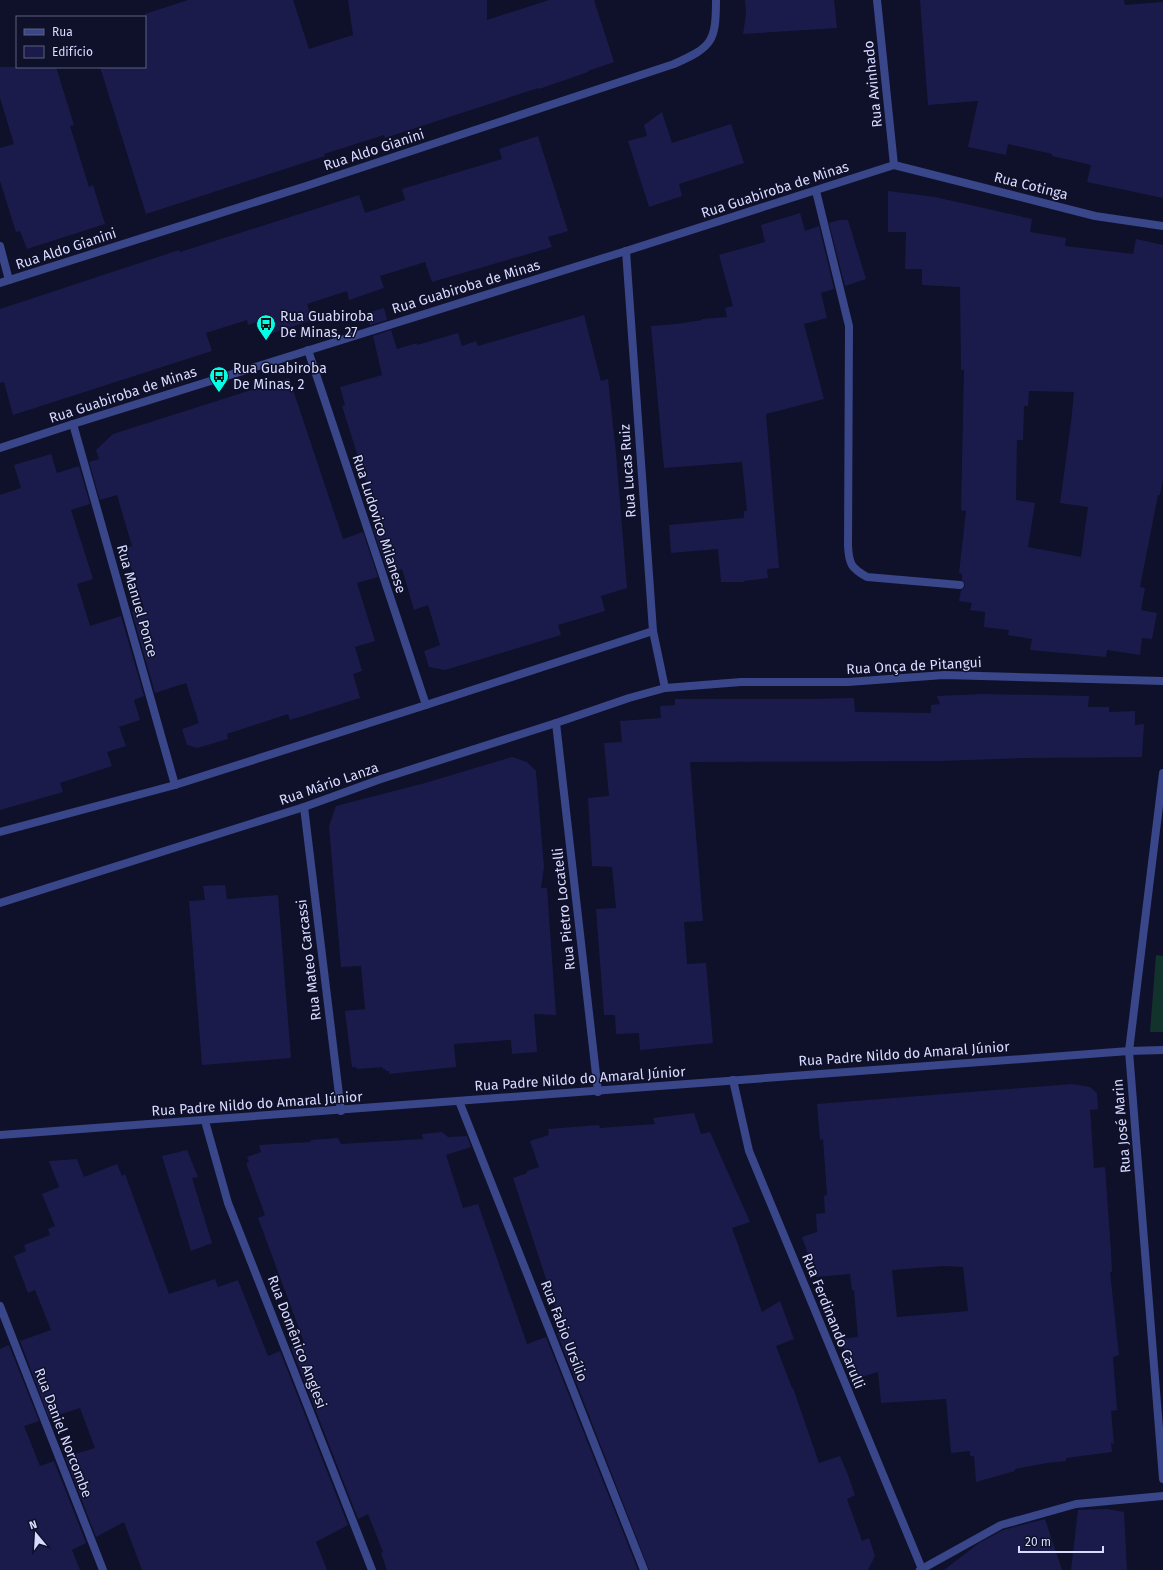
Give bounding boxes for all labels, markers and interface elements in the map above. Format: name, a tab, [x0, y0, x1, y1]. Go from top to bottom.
legend	[16, 16, 146, 68]
text: Rua	[52, 25, 73, 39]
street label: Rua Avinhado	[860, 40, 886, 128]
text: Edifício	[52, 45, 93, 59]
street label: Rua Aldo Gianini	[321, 126, 427, 174]
street label: Rua Guabiroba de Minas	[699, 158, 851, 222]
street label: Rua Cotinga	[992, 169, 1070, 203]
street label: Rua Aldo Gianini	[13, 225, 119, 273]
street label: Rua Guabiroba de Minas	[390, 256, 543, 318]
place label: Rua Guabiroba De Minas, 27	[280, 308, 374, 341]
bus stop icon: Rua Guabiroba De Minas, 27	[255, 313, 277, 341]
place label: Rua Guabiroba De Minas, 2	[233, 360, 327, 393]
street label: Rua Guabiroba de Minas	[47, 363, 199, 427]
bus stop icon: Rua Guabiroba De Minas, 2	[208, 365, 230, 393]
street label: Rua Lucas Ruiz	[616, 424, 640, 518]
street label: Rua Ludovico Milanese	[349, 452, 409, 596]
street label: Rua Manuel Ponce	[113, 543, 161, 659]
street label: Rua Onça de Pitangui	[846, 654, 982, 678]
street label: Rua Mário Lanza	[277, 759, 381, 809]
street label: Rua Pietro Locatelli	[549, 847, 579, 971]
street label: Rua Mateo Carcassi	[293, 898, 325, 1022]
street label: Rua Padre Nildo do Amaral Júnior	[798, 1038, 1011, 1070]
street label: Rua Padre Nildo do Amaral Júnior	[474, 1063, 687, 1095]
street label: Rua José Marin	[1109, 1078, 1135, 1174]
street label: Rua Padre Nildo do Amaral Júnior	[151, 1088, 364, 1120]
street label: Rua Ferdinando Carulli	[798, 1251, 868, 1391]
street label: Rua Domênico Anglesi	[264, 1273, 330, 1411]
street label: Rua Fabio Ursílio	[537, 1278, 591, 1384]
street label: Rua Daniel Norcombe	[30, 1366, 96, 1500]
north arrow	[16, 1514, 56, 1554]
text: N	[28, 1518, 39, 1532]
scale bar	[1019, 1528, 1103, 1554]
text: 20 m	[1025, 1535, 1051, 1549]

